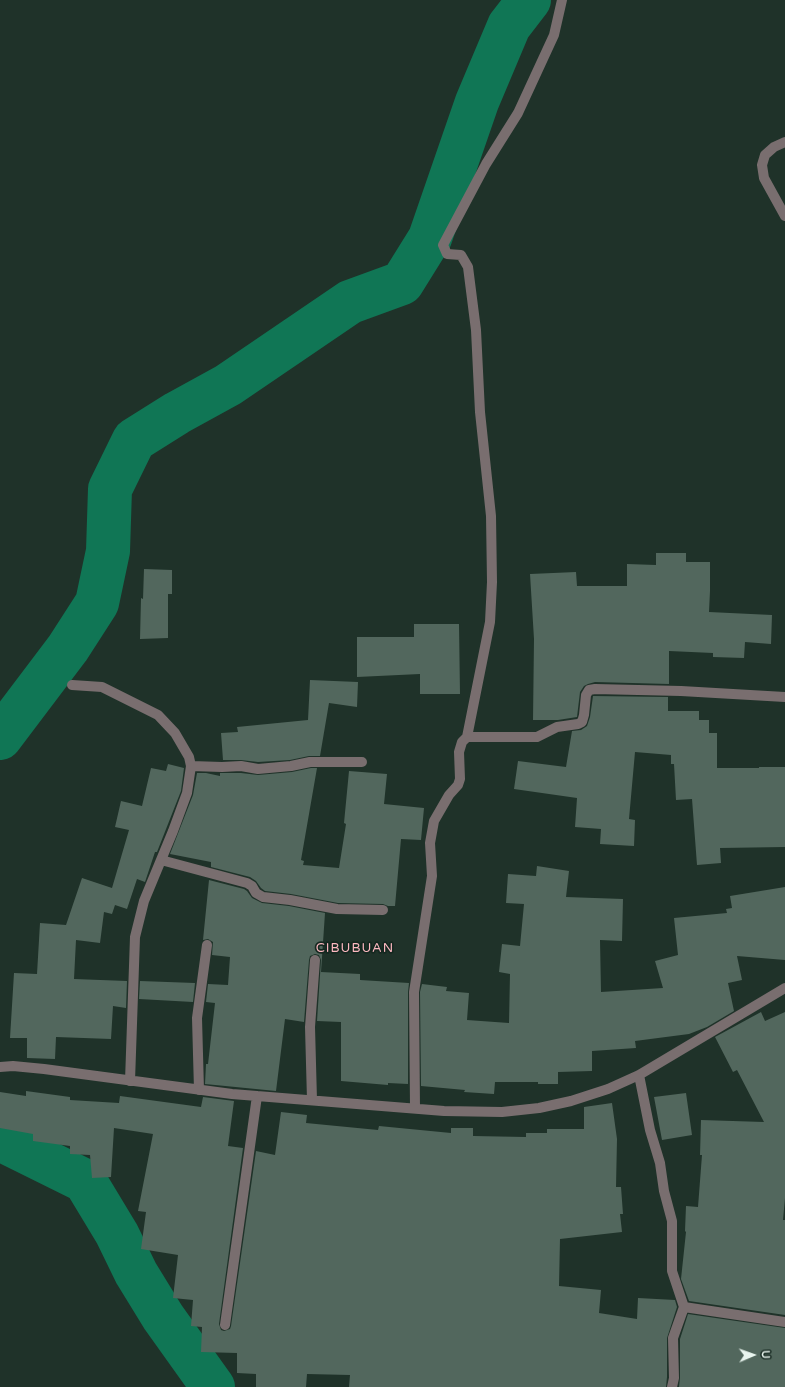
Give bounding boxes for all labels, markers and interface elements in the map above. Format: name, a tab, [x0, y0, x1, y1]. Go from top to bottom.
district label: CIBUBUAN	[316, 941, 394, 957]
north arrow	[733, 1335, 773, 1375]
text: U	[759, 1350, 772, 1359]

